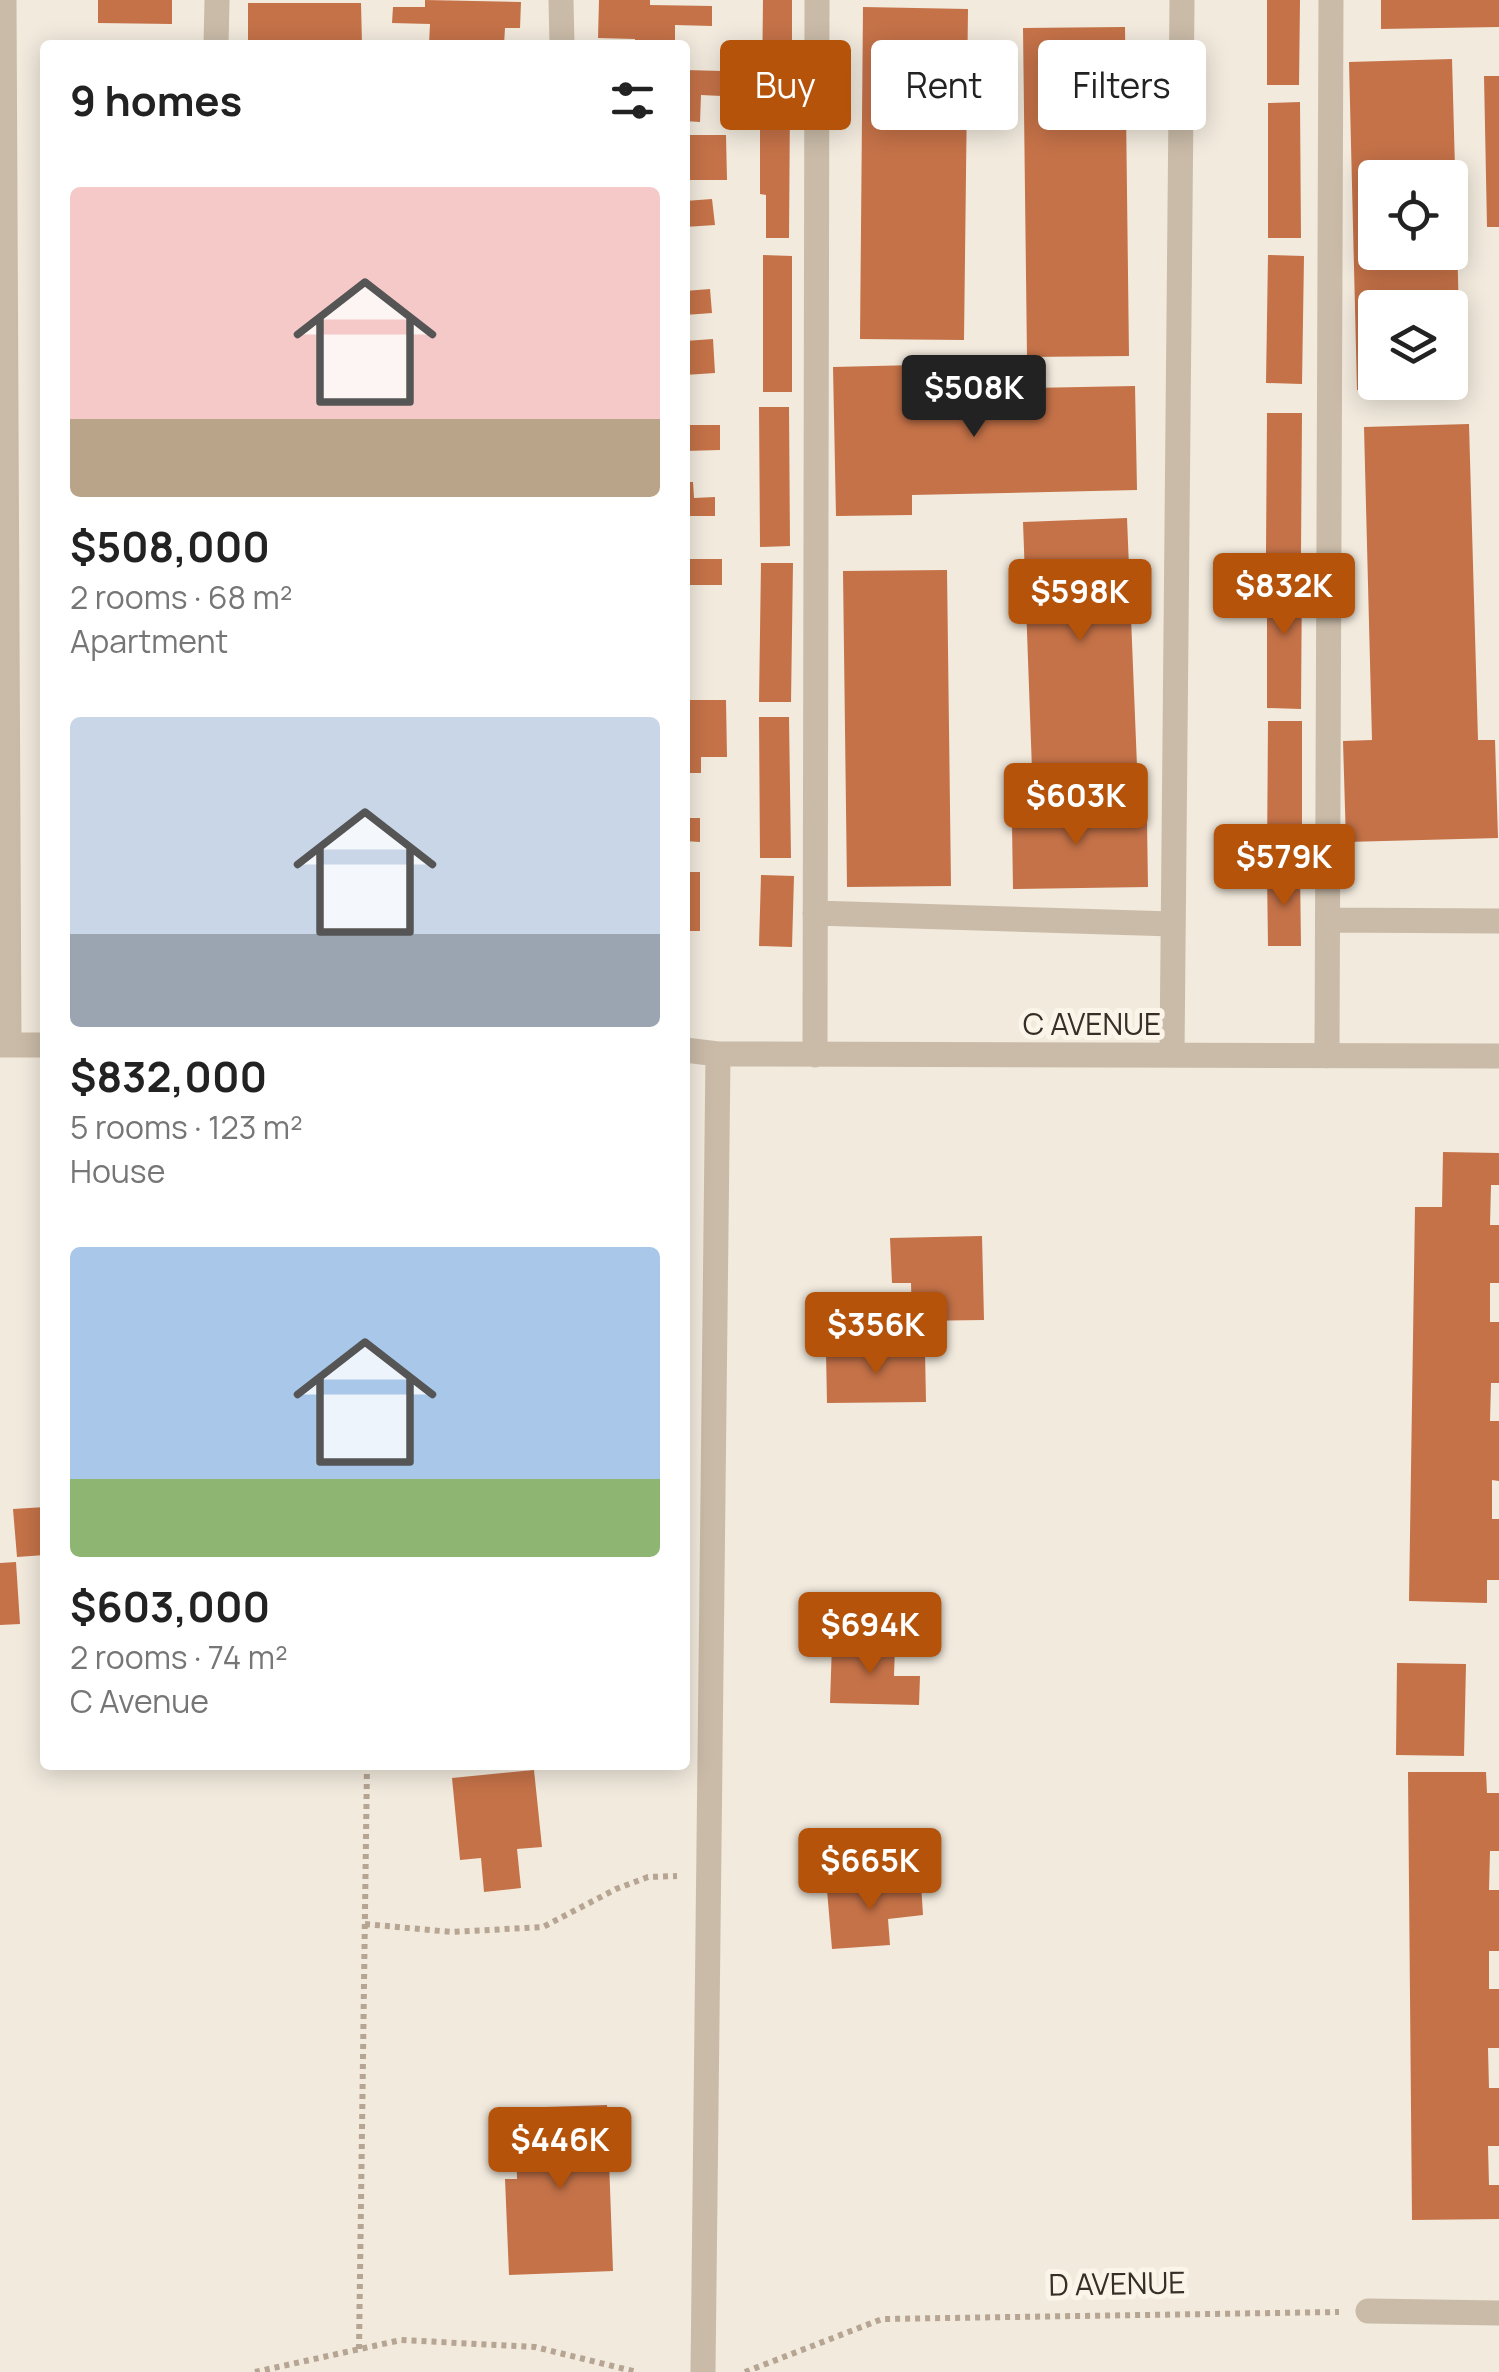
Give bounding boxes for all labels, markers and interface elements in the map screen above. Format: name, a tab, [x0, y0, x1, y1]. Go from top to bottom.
chip: Buy	[720, 40, 851, 130]
chip: Rent	[871, 40, 1018, 130]
chip: Filters	[1038, 40, 1206, 130]
text: 9 homes	[70, 71, 242, 129]
icon: filters	[605, 73, 660, 128]
map controls	[1358, 160, 1468, 400]
button: locate	[1358, 160, 1468, 270]
icon: home	[275, 252, 455, 432]
button: layers	[1358, 290, 1468, 400]
pin: $508K	[904, 355, 1044, 440]
text: $508K	[924, 365, 1024, 409]
text: $508,000	[70, 517, 270, 575]
pin: $832K	[1214, 553, 1354, 638]
pin: $598K	[1010, 559, 1150, 644]
text: $832K	[1235, 563, 1333, 607]
text: $598K	[1030, 569, 1130, 613]
text: 2 rooms · 68 m²	[70, 575, 292, 619]
text: Apartment	[70, 619, 228, 663]
pin: $603K	[1006, 763, 1146, 848]
text: $603K	[1026, 773, 1126, 817]
icon: home	[275, 782, 455, 962]
pin: $579K	[1214, 824, 1354, 909]
text: $579K	[1236, 834, 1332, 878]
street label: C AVENUE	[1023, 1003, 1161, 1044]
text: $832,000	[70, 1047, 267, 1105]
text: 5 rooms · 123 m²	[70, 1105, 303, 1149]
text: House	[70, 1149, 165, 1193]
pin: $356K	[806, 1292, 946, 1377]
text: $356K	[827, 1302, 925, 1346]
icon: home	[275, 1312, 455, 1492]
text: $603,000	[70, 1577, 270, 1635]
pin: $694K	[800, 1592, 940, 1677]
text: $694K	[820, 1602, 920, 1646]
text: 2 rooms · 74 m²	[70, 1635, 288, 1679]
text: C Avenue	[70, 1679, 209, 1723]
pin: $665K	[800, 1828, 940, 1913]
text: $665K	[820, 1838, 920, 1882]
pin: $446K	[490, 2107, 630, 2192]
text: $446K	[510, 2117, 610, 2161]
street label: D AVENUE	[1048, 2261, 1186, 2305]

